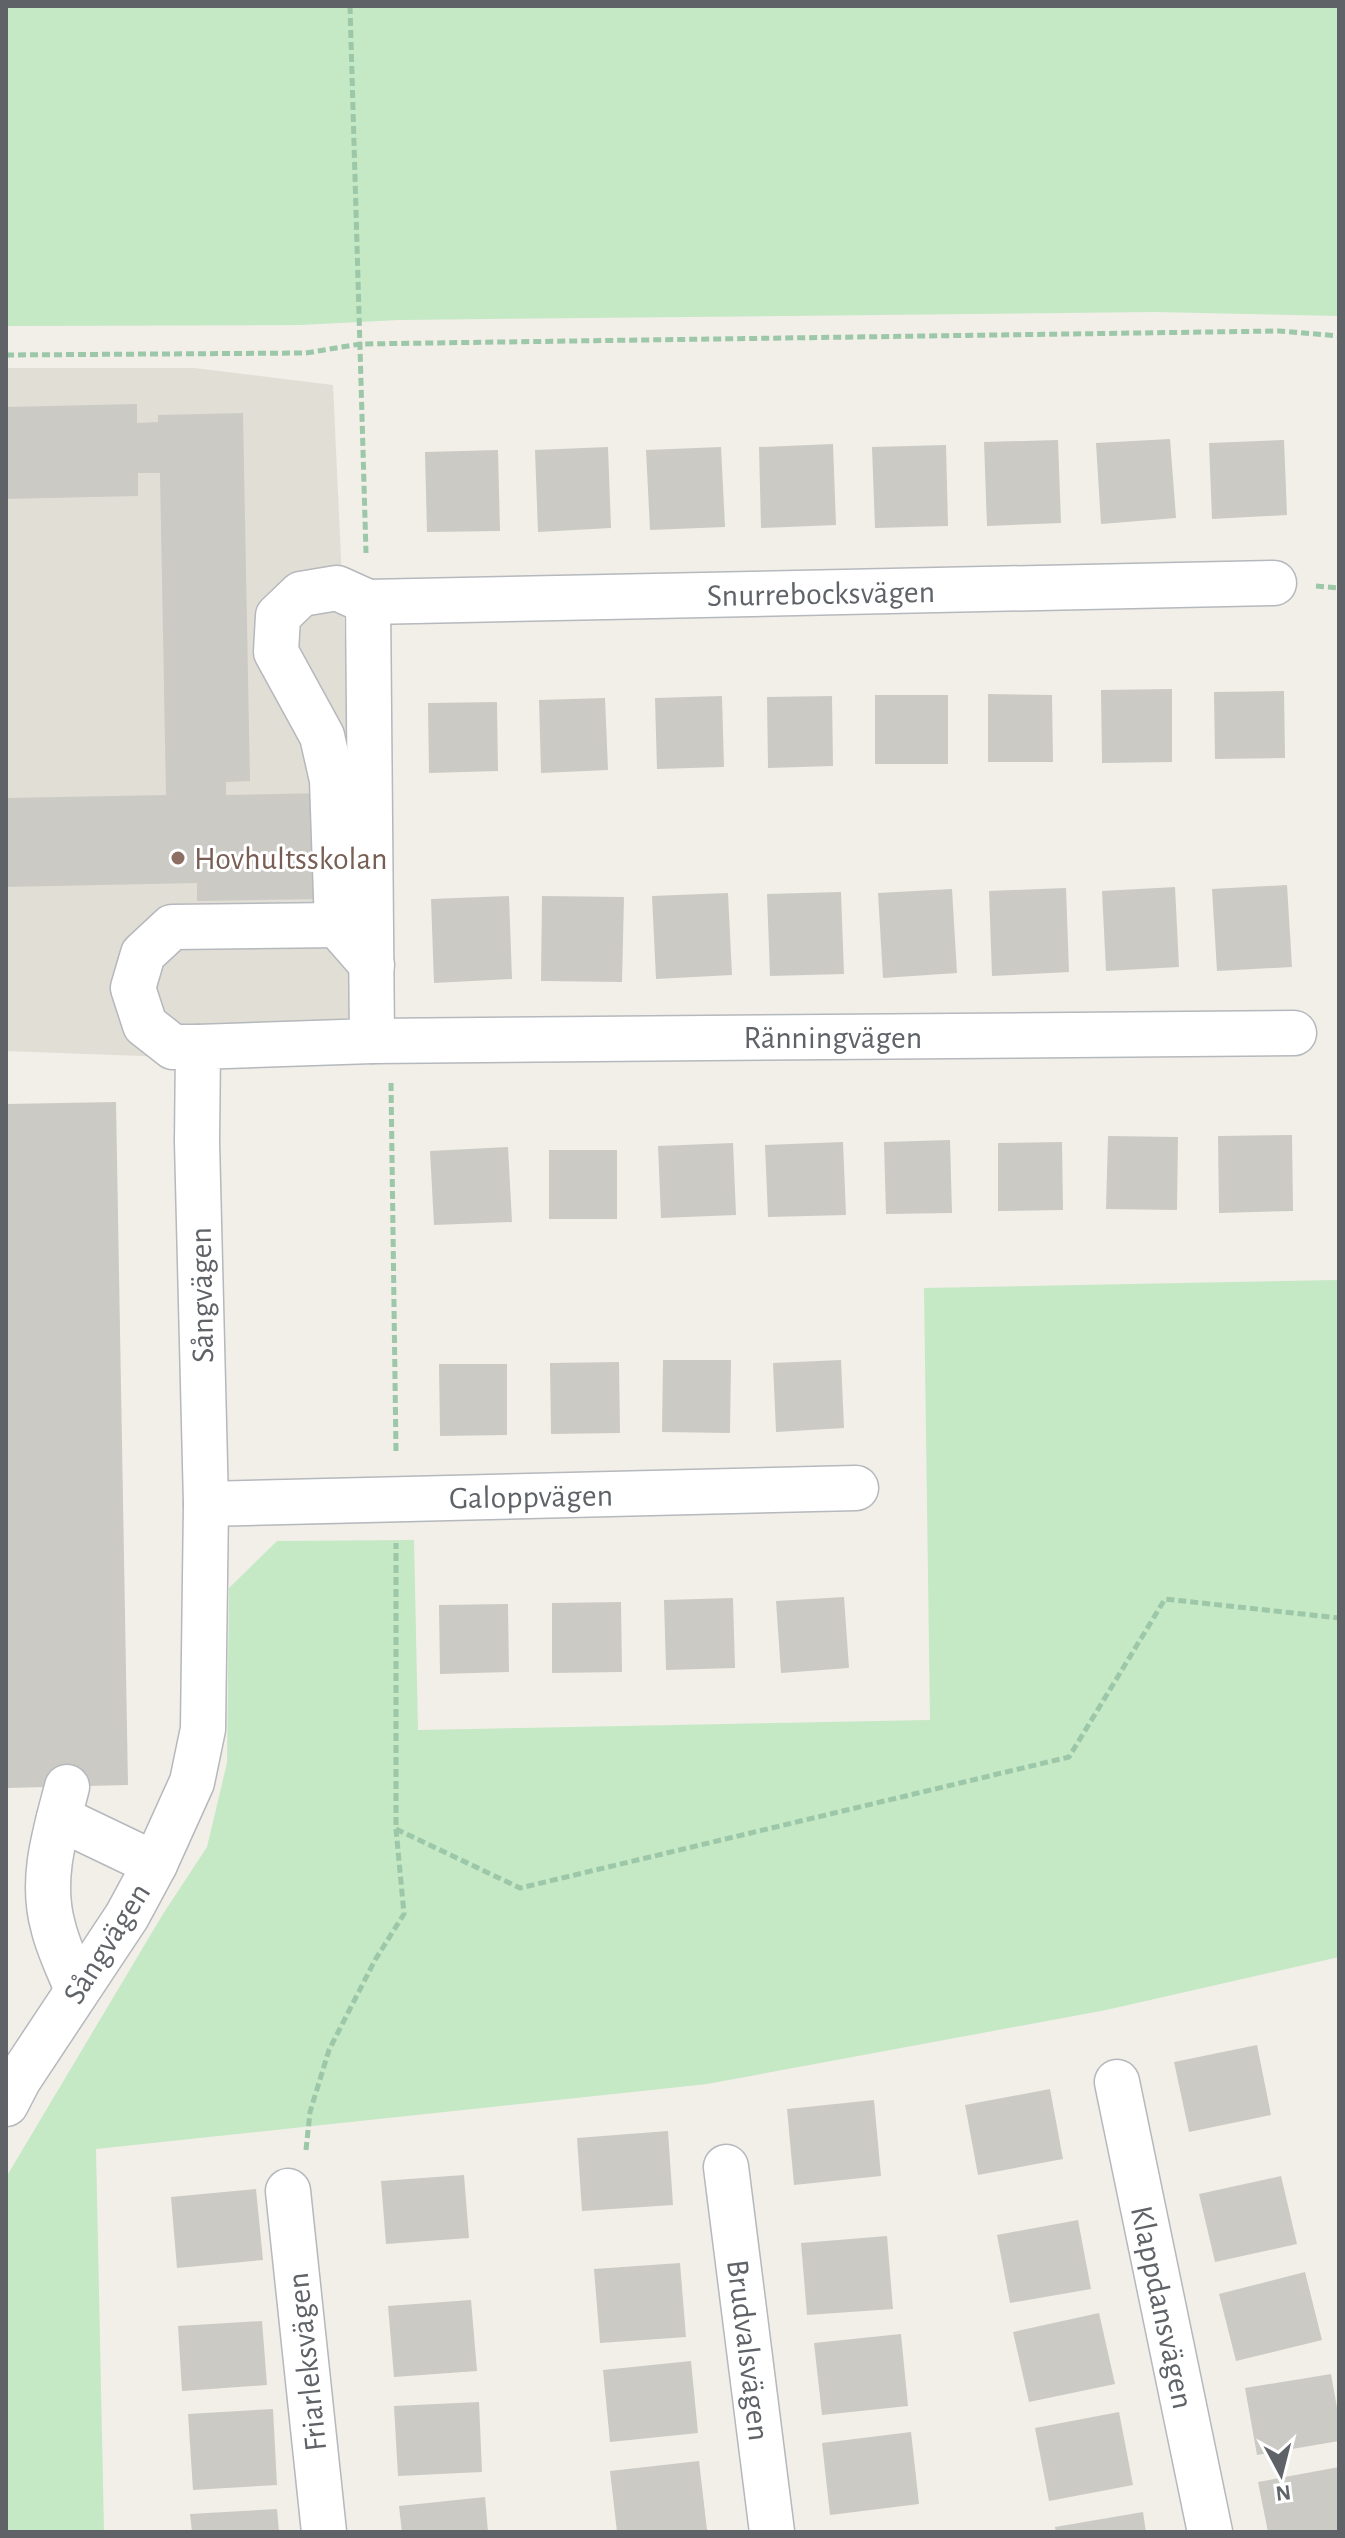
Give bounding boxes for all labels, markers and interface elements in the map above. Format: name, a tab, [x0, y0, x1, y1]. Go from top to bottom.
street label: Snurrebocksvägen	[707, 576, 935, 612]
place label: Hovhultsskolan	[194, 843, 387, 875]
marker: Hovhultsskolan	[169, 849, 187, 867]
street label: Ränningvägen	[744, 1022, 922, 1054]
street label: Sångvägen	[185, 1227, 219, 1363]
street label: Galoppvägen	[449, 1480, 613, 1514]
street label: Sångvägen	[57, 1878, 156, 2010]
street label: Klappdansvägen	[1125, 2203, 1199, 2412]
street label: Brudvalsvägen	[721, 2258, 775, 2443]
street label: Friarleksvägen	[282, 2271, 332, 2453]
north arrow	[1241, 2434, 1321, 2514]
text: N	[1274, 2481, 1292, 2505]

